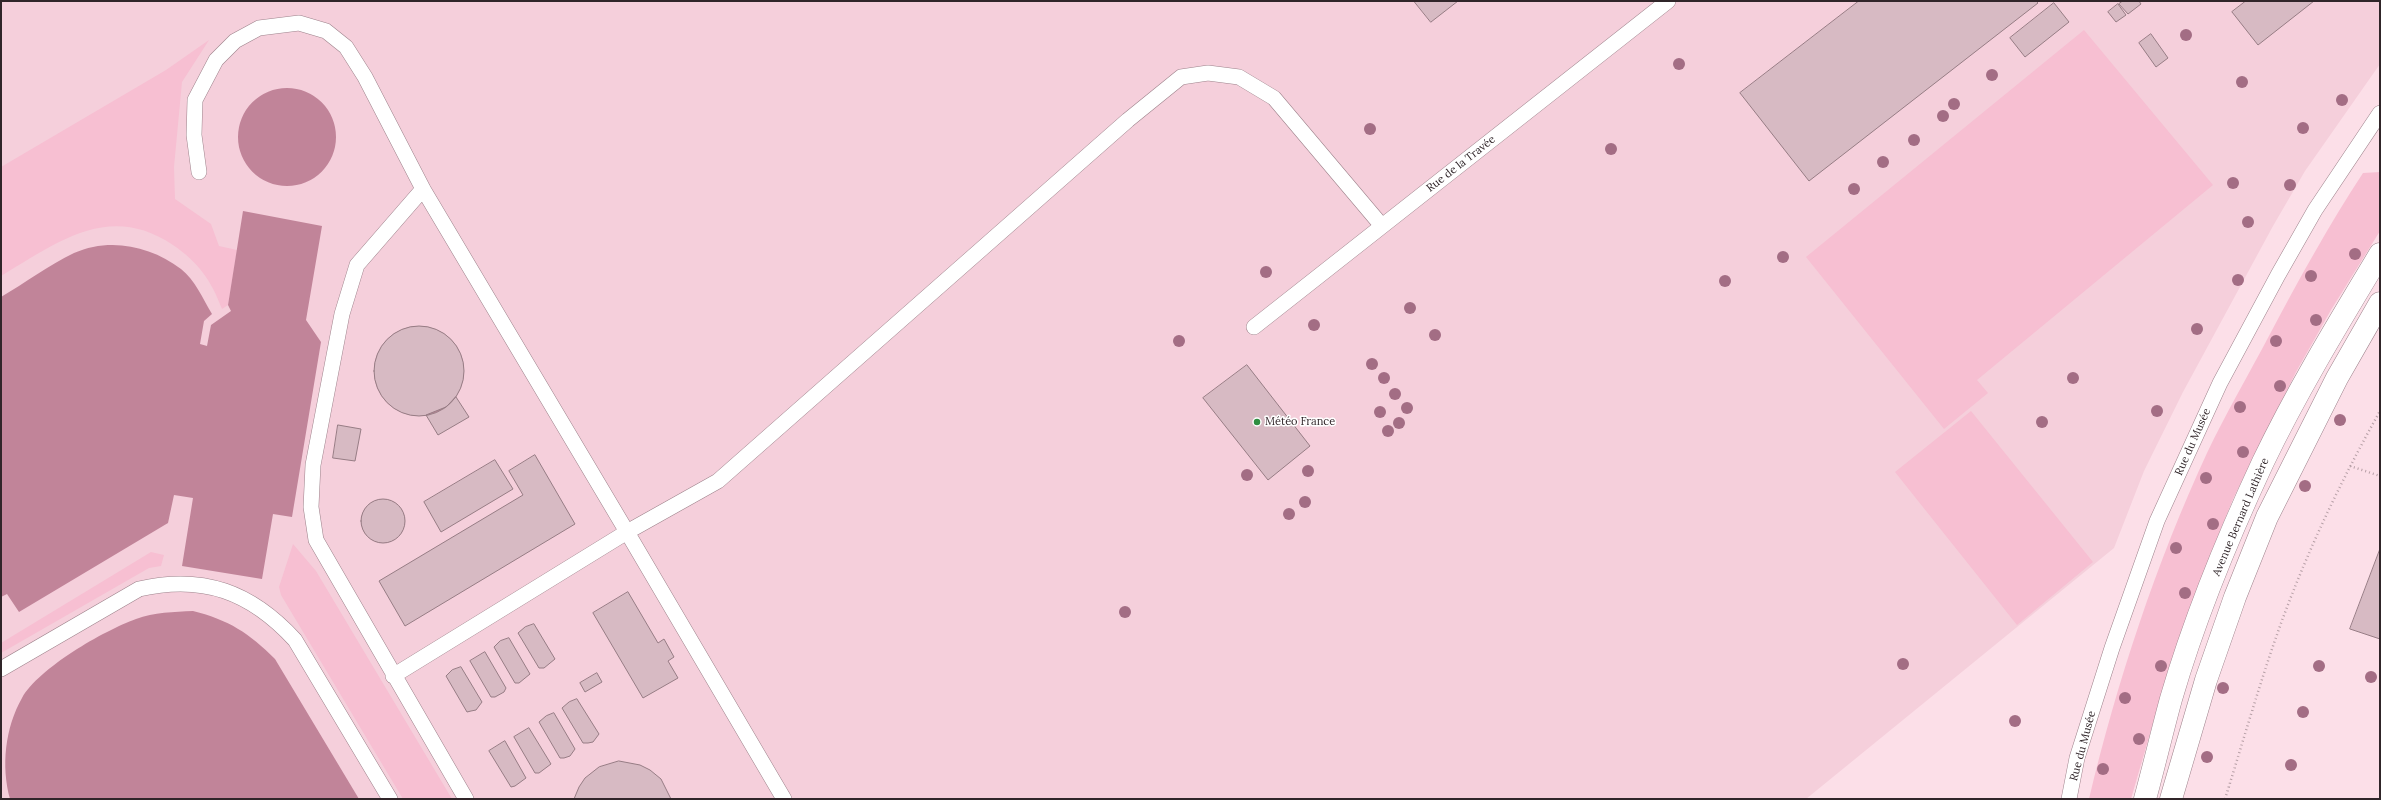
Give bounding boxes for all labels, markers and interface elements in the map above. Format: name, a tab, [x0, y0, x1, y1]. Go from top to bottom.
street label: Rue de la Travée	[1424, 133, 1498, 195]
street label: Rue du Musée	[2172, 406, 2214, 478]
place label: Météo France	[1265, 415, 1335, 429]
marker: Météo France	[1252, 417, 1262, 427]
street label: Avenue Bernard Lathière	[2210, 456, 2272, 578]
street label: Rue du Musée	[2067, 710, 2099, 782]

